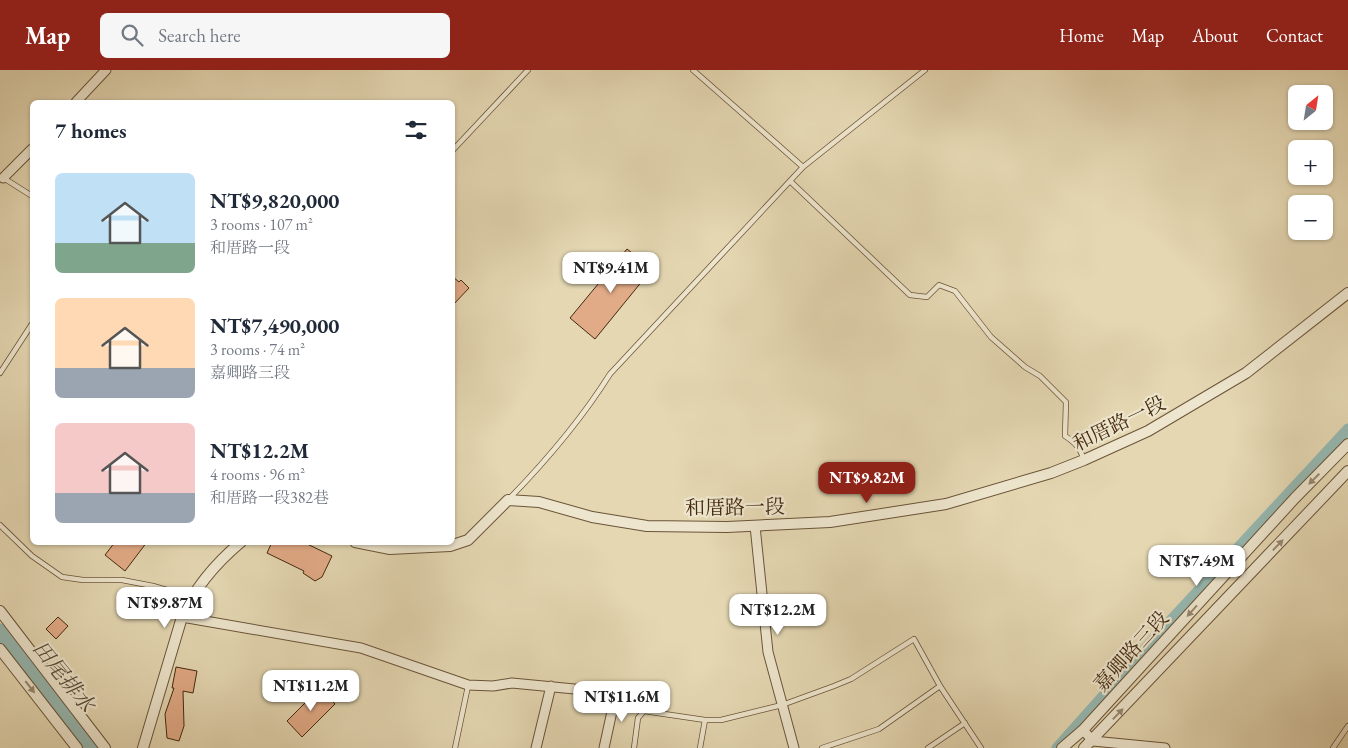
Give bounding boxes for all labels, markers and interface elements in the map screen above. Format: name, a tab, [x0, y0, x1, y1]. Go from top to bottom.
search box	[100, 13, 450, 58]
text: Map	[25, 20, 70, 51]
icon: search	[118, 21, 146, 49]
text: Search here	[158, 23, 241, 48]
text: Home	[1059, 24, 1104, 47]
text: Map	[1132, 24, 1164, 47]
text: About	[1192, 24, 1238, 47]
text: Contact	[1266, 24, 1323, 47]
north arrow	[1288, 85, 1332, 130]
map controls	[1288, 85, 1333, 240]
icon: filters	[402, 116, 430, 144]
text: 7 homes	[55, 117, 127, 144]
button: +	[1288, 140, 1333, 185]
text: NT$9,820,000	[210, 187, 339, 214]
icon: home	[95, 193, 155, 253]
button: −	[1288, 195, 1333, 240]
text: 3 rooms · 107 m²	[210, 214, 313, 235]
text: 和厝路一段	[210, 237, 290, 258]
pin: NT$9.41M	[559, 252, 663, 294]
text: NT$9.41M	[573, 257, 649, 278]
text: NT$7,490,000	[210, 312, 339, 339]
icon: home	[95, 318, 155, 378]
text: 3 rooms · 74 m²	[210, 339, 305, 360]
text: 嘉卿路三段	[210, 362, 290, 383]
street label: 和厝路一段	[1068, 389, 1170, 457]
text: NT$12.2M	[210, 437, 309, 464]
icon: home	[95, 443, 155, 503]
pin: NT$9.82M	[815, 462, 919, 504]
text: 4 rooms · 96 m²	[210, 464, 305, 485]
text: NT$9.82M	[829, 467, 905, 488]
one-way arrow	[1308, 472, 1320, 484]
text: 和厝路一段382巷	[210, 487, 329, 508]
street label: 和厝路一段	[685, 493, 785, 521]
one-way arrow	[1272, 539, 1284, 551]
pin: NT$7.49M	[1145, 544, 1249, 587]
text: NT$7.49M	[1159, 550, 1235, 571]
pin: NT$9.87M	[113, 586, 217, 629]
text: NT$9.87M	[127, 592, 203, 613]
pin: NT$12.2M	[726, 594, 830, 636]
text: NT$12.2M	[740, 599, 816, 620]
one-way arrow	[1186, 604, 1198, 616]
street label: 嘉卿路三段	[1088, 605, 1174, 697]
water label: 田尾排水	[27, 635, 102, 719]
pin: NT$11.2M	[259, 670, 363, 712]
text: NT$11.2M	[273, 675, 349, 696]
one-way arrow	[25, 680, 36, 693]
pin: NT$11.6M	[570, 680, 674, 723]
text: NT$11.6M	[584, 686, 660, 707]
one-way arrow	[1112, 708, 1124, 720]

